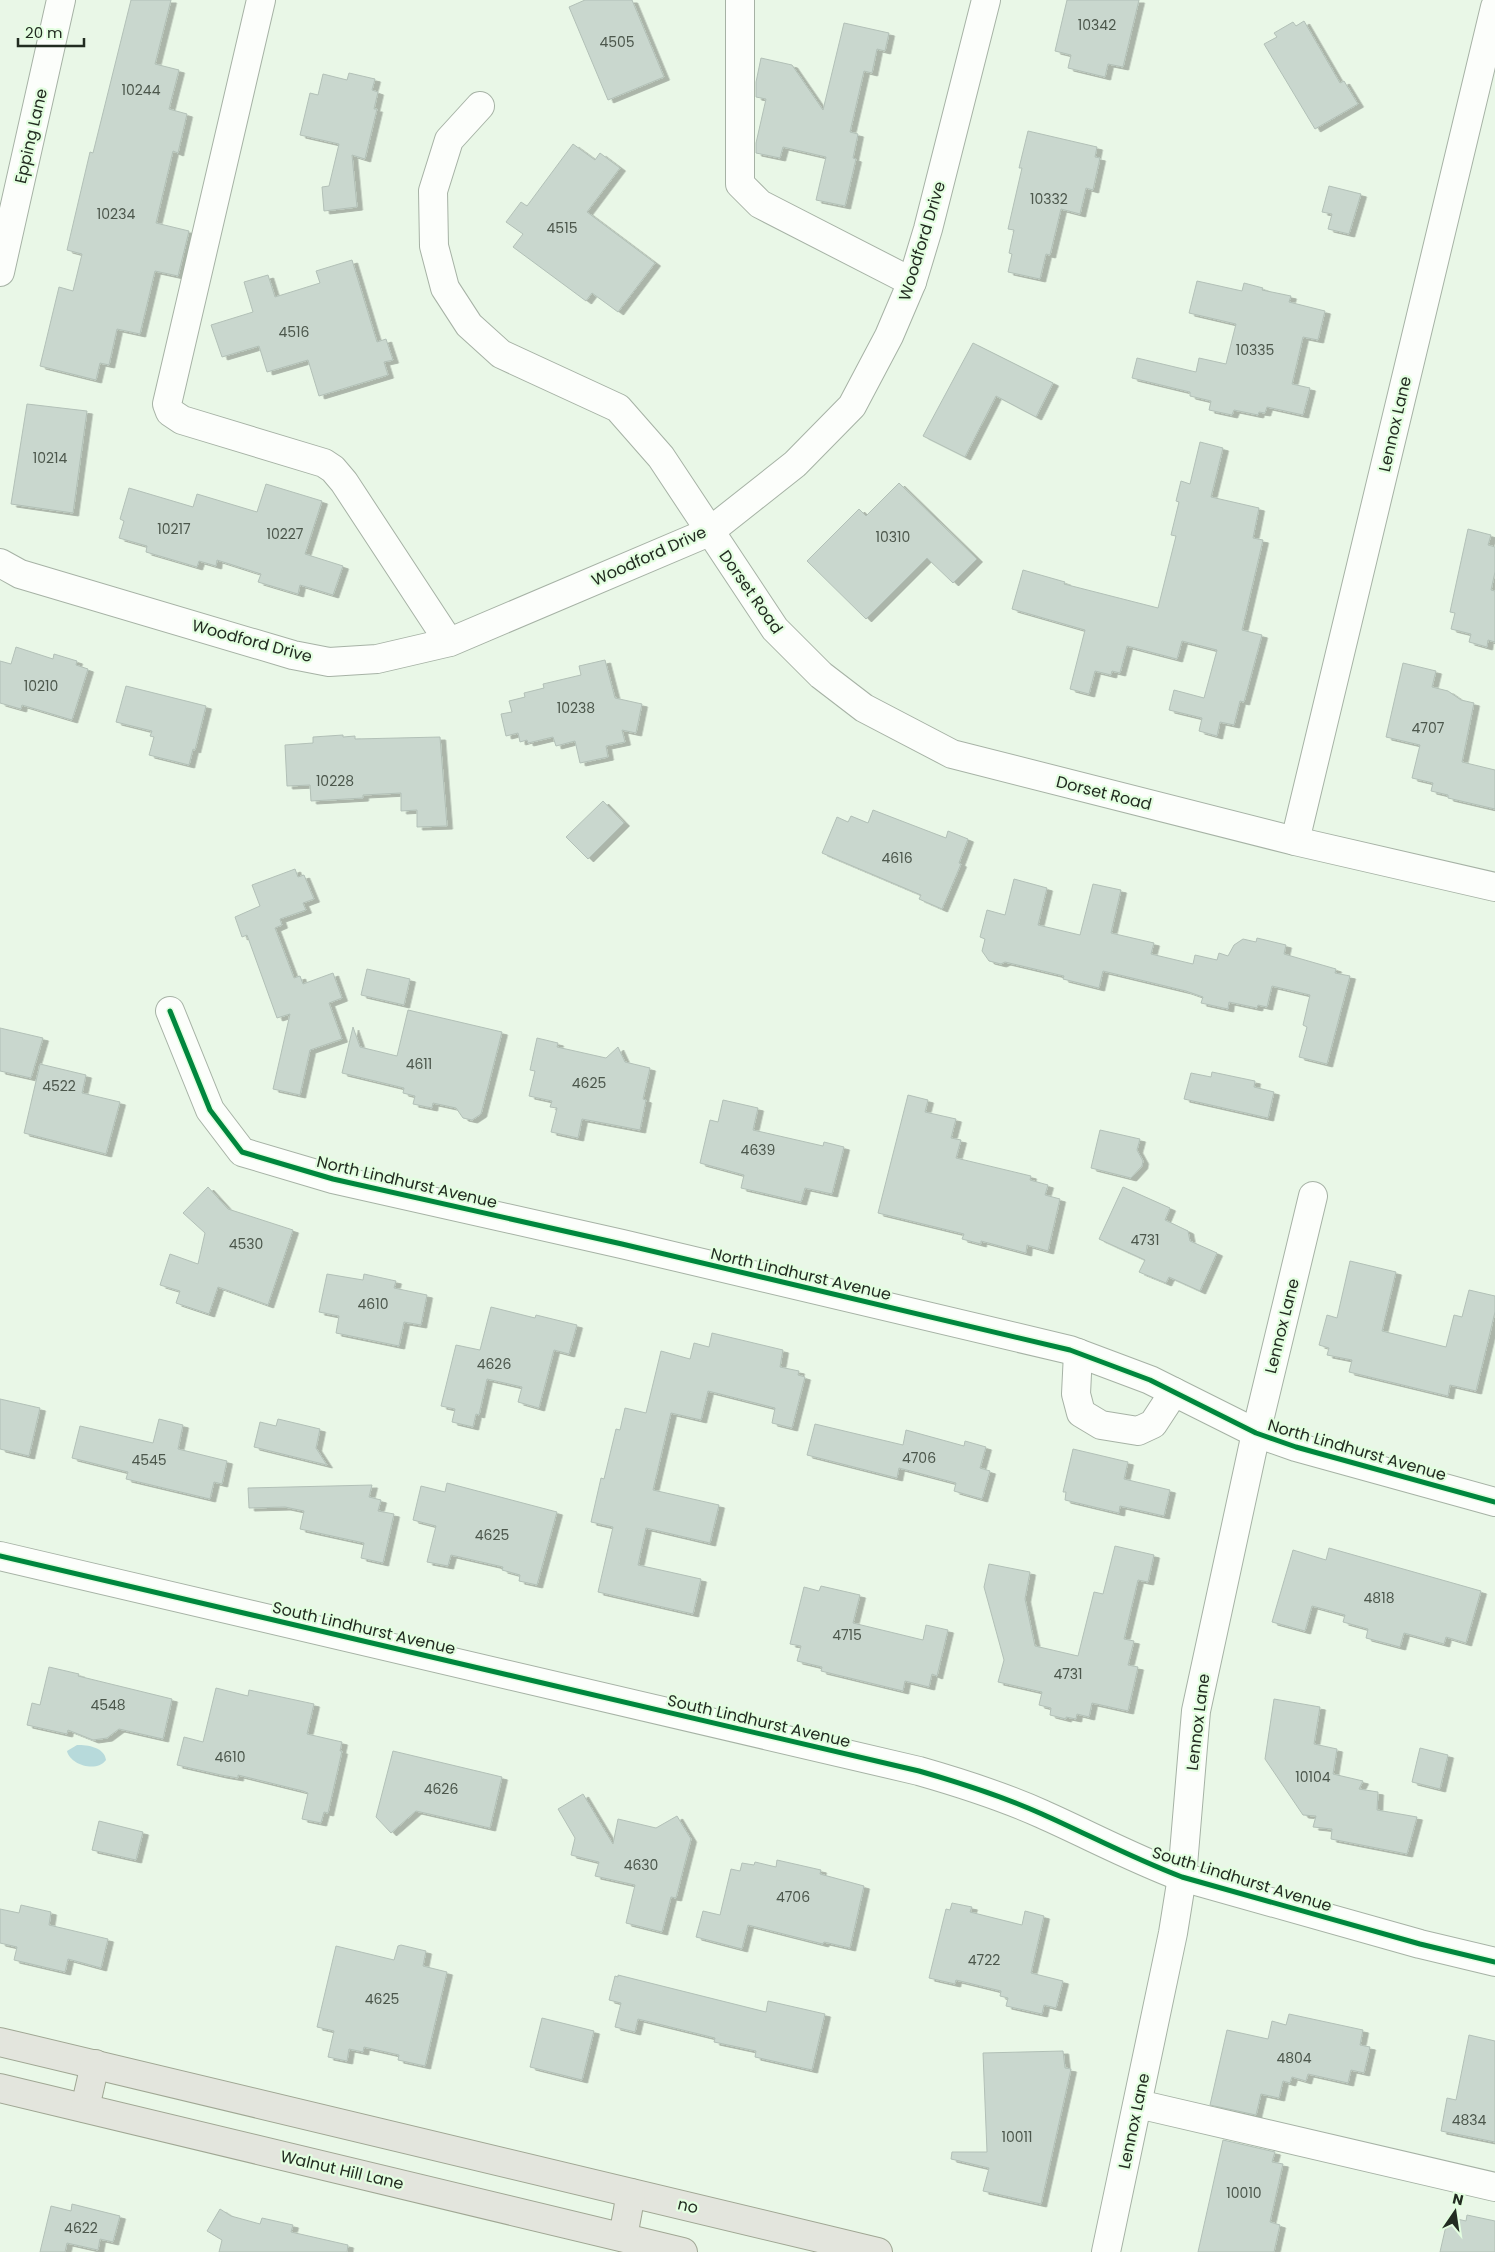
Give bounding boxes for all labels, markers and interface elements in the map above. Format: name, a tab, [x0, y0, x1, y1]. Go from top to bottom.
scale bar	[18, 15, 84, 47]
house number: 10342	[1078, 15, 1116, 35]
text: 20 m	[25, 22, 63, 43]
house number: 4505	[599, 32, 635, 52]
house number: 10244	[122, 80, 161, 100]
street label: Epping Lane	[9, 86, 53, 186]
street label: Woodford Drive	[893, 178, 951, 303]
house number: 10332	[1030, 189, 1068, 209]
house number: 10234	[97, 204, 135, 224]
house number: 4515	[547, 218, 577, 238]
house number: 4516	[279, 322, 310, 342]
house number: 10335	[1236, 340, 1274, 360]
street label: Lennox Lane	[1373, 374, 1417, 474]
house number: 10214	[33, 448, 67, 468]
house number: 10217	[157, 519, 191, 539]
street label: Woodford Drive	[588, 520, 710, 592]
house number: 10227	[266, 524, 304, 544]
house number: 10310	[876, 527, 910, 547]
street label: Dorset Road	[714, 545, 788, 639]
street label: Woodford Drive	[189, 614, 315, 668]
house number: 10210	[24, 676, 58, 696]
house number: 10238	[557, 698, 595, 718]
house number: 4707	[1412, 718, 1445, 738]
street label: Dorset Road	[1054, 770, 1154, 816]
house number: 10228	[316, 771, 354, 791]
house number: 4616	[881, 848, 913, 868]
house number: 4611	[406, 1054, 432, 1074]
house number: 4625	[572, 1073, 606, 1093]
house number: 4522	[42, 1076, 76, 1096]
house number: 4639	[741, 1140, 775, 1160]
street label: North Lindhurst Avenue	[314, 1150, 500, 1214]
house number: 4731	[1130, 1230, 1160, 1250]
house number: 4530	[229, 1234, 263, 1254]
street label: North Lindhurst Avenue	[708, 1242, 894, 1306]
street label: Lennox Lane	[1259, 1276, 1305, 1376]
house number: 4610	[358, 1294, 388, 1314]
house number: 4626	[477, 1354, 511, 1374]
street label: North Lindhurst Avenue	[1265, 1413, 1449, 1487]
house number: 4706	[902, 1448, 936, 1468]
house number: 4545	[131, 1450, 167, 1470]
house number: 4625	[475, 1525, 509, 1545]
house number: 4818	[1364, 1588, 1395, 1608]
street label: South Lindhurst Avenue	[270, 1596, 458, 1660]
house number: 4715	[832, 1625, 862, 1645]
house number: 4731	[1053, 1664, 1083, 1684]
street label: Lennox Lane	[1181, 1672, 1215, 1772]
street label: South Lindhurst Avenue	[665, 1689, 853, 1753]
house number: 4548	[90, 1695, 126, 1715]
house number: 4610	[215, 1747, 245, 1767]
house number: 10104	[1295, 1767, 1331, 1787]
house number: 4626	[424, 1779, 458, 1799]
street label: South Lindhurst Avenue	[1149, 1841, 1335, 1917]
house number: 4630	[624, 1855, 658, 1875]
house number: 4706	[776, 1887, 810, 1907]
house number: 4722	[968, 1950, 1000, 1970]
house number: 4625	[365, 1989, 399, 2009]
house number: 4804	[1276, 2048, 1312, 2068]
street label: Lennox Lane	[1113, 2071, 1155, 2171]
house number: 4834	[1452, 2110, 1487, 2130]
house number: 10011	[1001, 2127, 1033, 2147]
street label: Walnut Hill Lane	[278, 2145, 406, 2195]
house number: 10010	[1226, 2183, 1262, 2203]
north arrow	[1430, 2187, 1480, 2237]
text: N	[1451, 2188, 1465, 2210]
street label: no	[675, 2192, 701, 2220]
house number: 4622	[64, 2218, 98, 2238]

